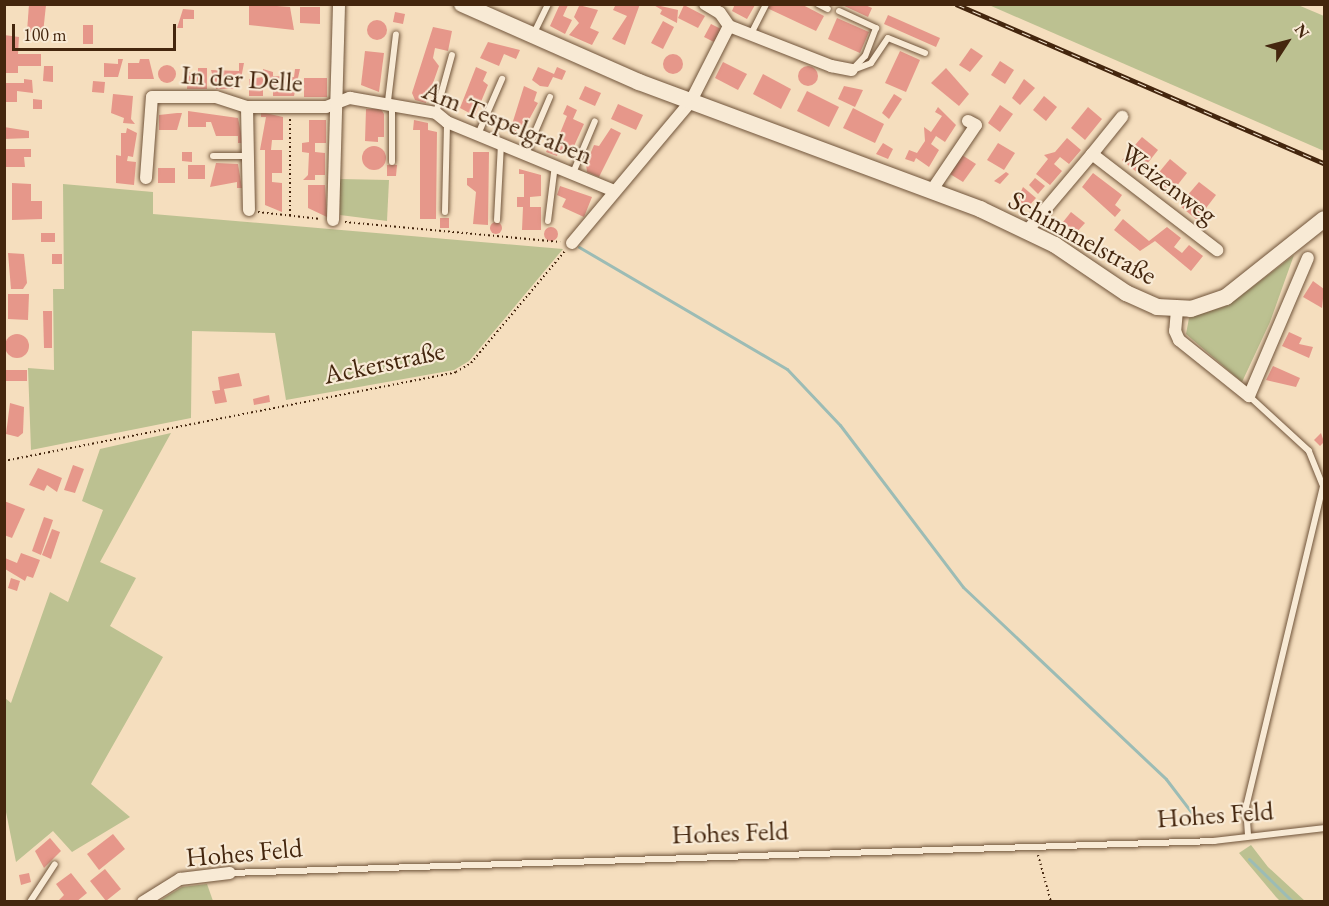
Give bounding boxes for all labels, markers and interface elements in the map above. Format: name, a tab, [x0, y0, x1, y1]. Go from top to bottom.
scale bar	[15, 12, 178, 50]
north arrow	[1257, 12, 1317, 72]
text: N	[1290, 20, 1314, 43]
text: 100 m	[23, 23, 67, 46]
street label: In der Delle	[180, 58, 304, 98]
street label: Am Tespelgraben	[418, 73, 598, 171]
street label: Weizenweg	[1114, 136, 1224, 230]
street label: Schimmelstraße	[1003, 183, 1163, 291]
street label: Ackerstraße	[320, 333, 448, 391]
street label: Hohes Feld	[1155, 794, 1275, 834]
street label: Hohes Feld	[671, 814, 789, 850]
street label: Hohes Feld	[184, 831, 304, 873]

